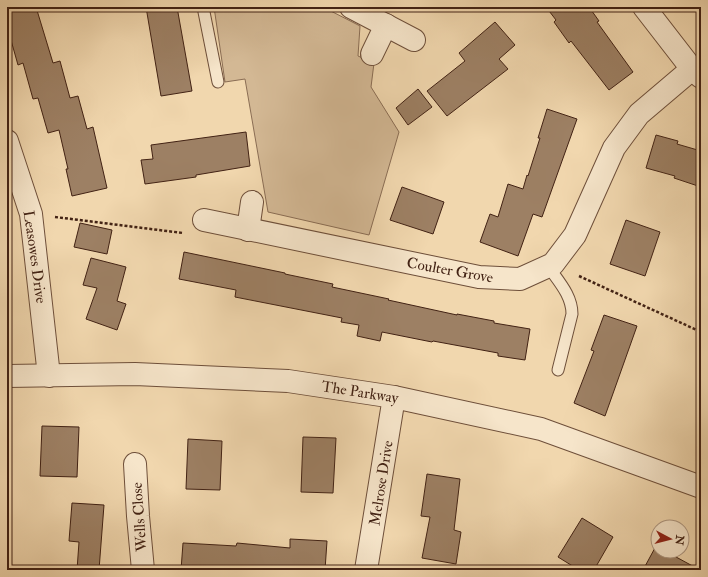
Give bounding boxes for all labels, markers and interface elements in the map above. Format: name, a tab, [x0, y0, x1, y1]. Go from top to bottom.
street label: Leasowes Drive	[19, 209, 50, 305]
street label: Coulter Grove	[405, 254, 495, 287]
street label: The Parkway	[320, 377, 400, 408]
street label: Melrose Drive	[365, 439, 398, 527]
street label: Wells Close	[128, 482, 151, 553]
north arrow	[650, 519, 690, 559]
text: N	[672, 533, 687, 547]

